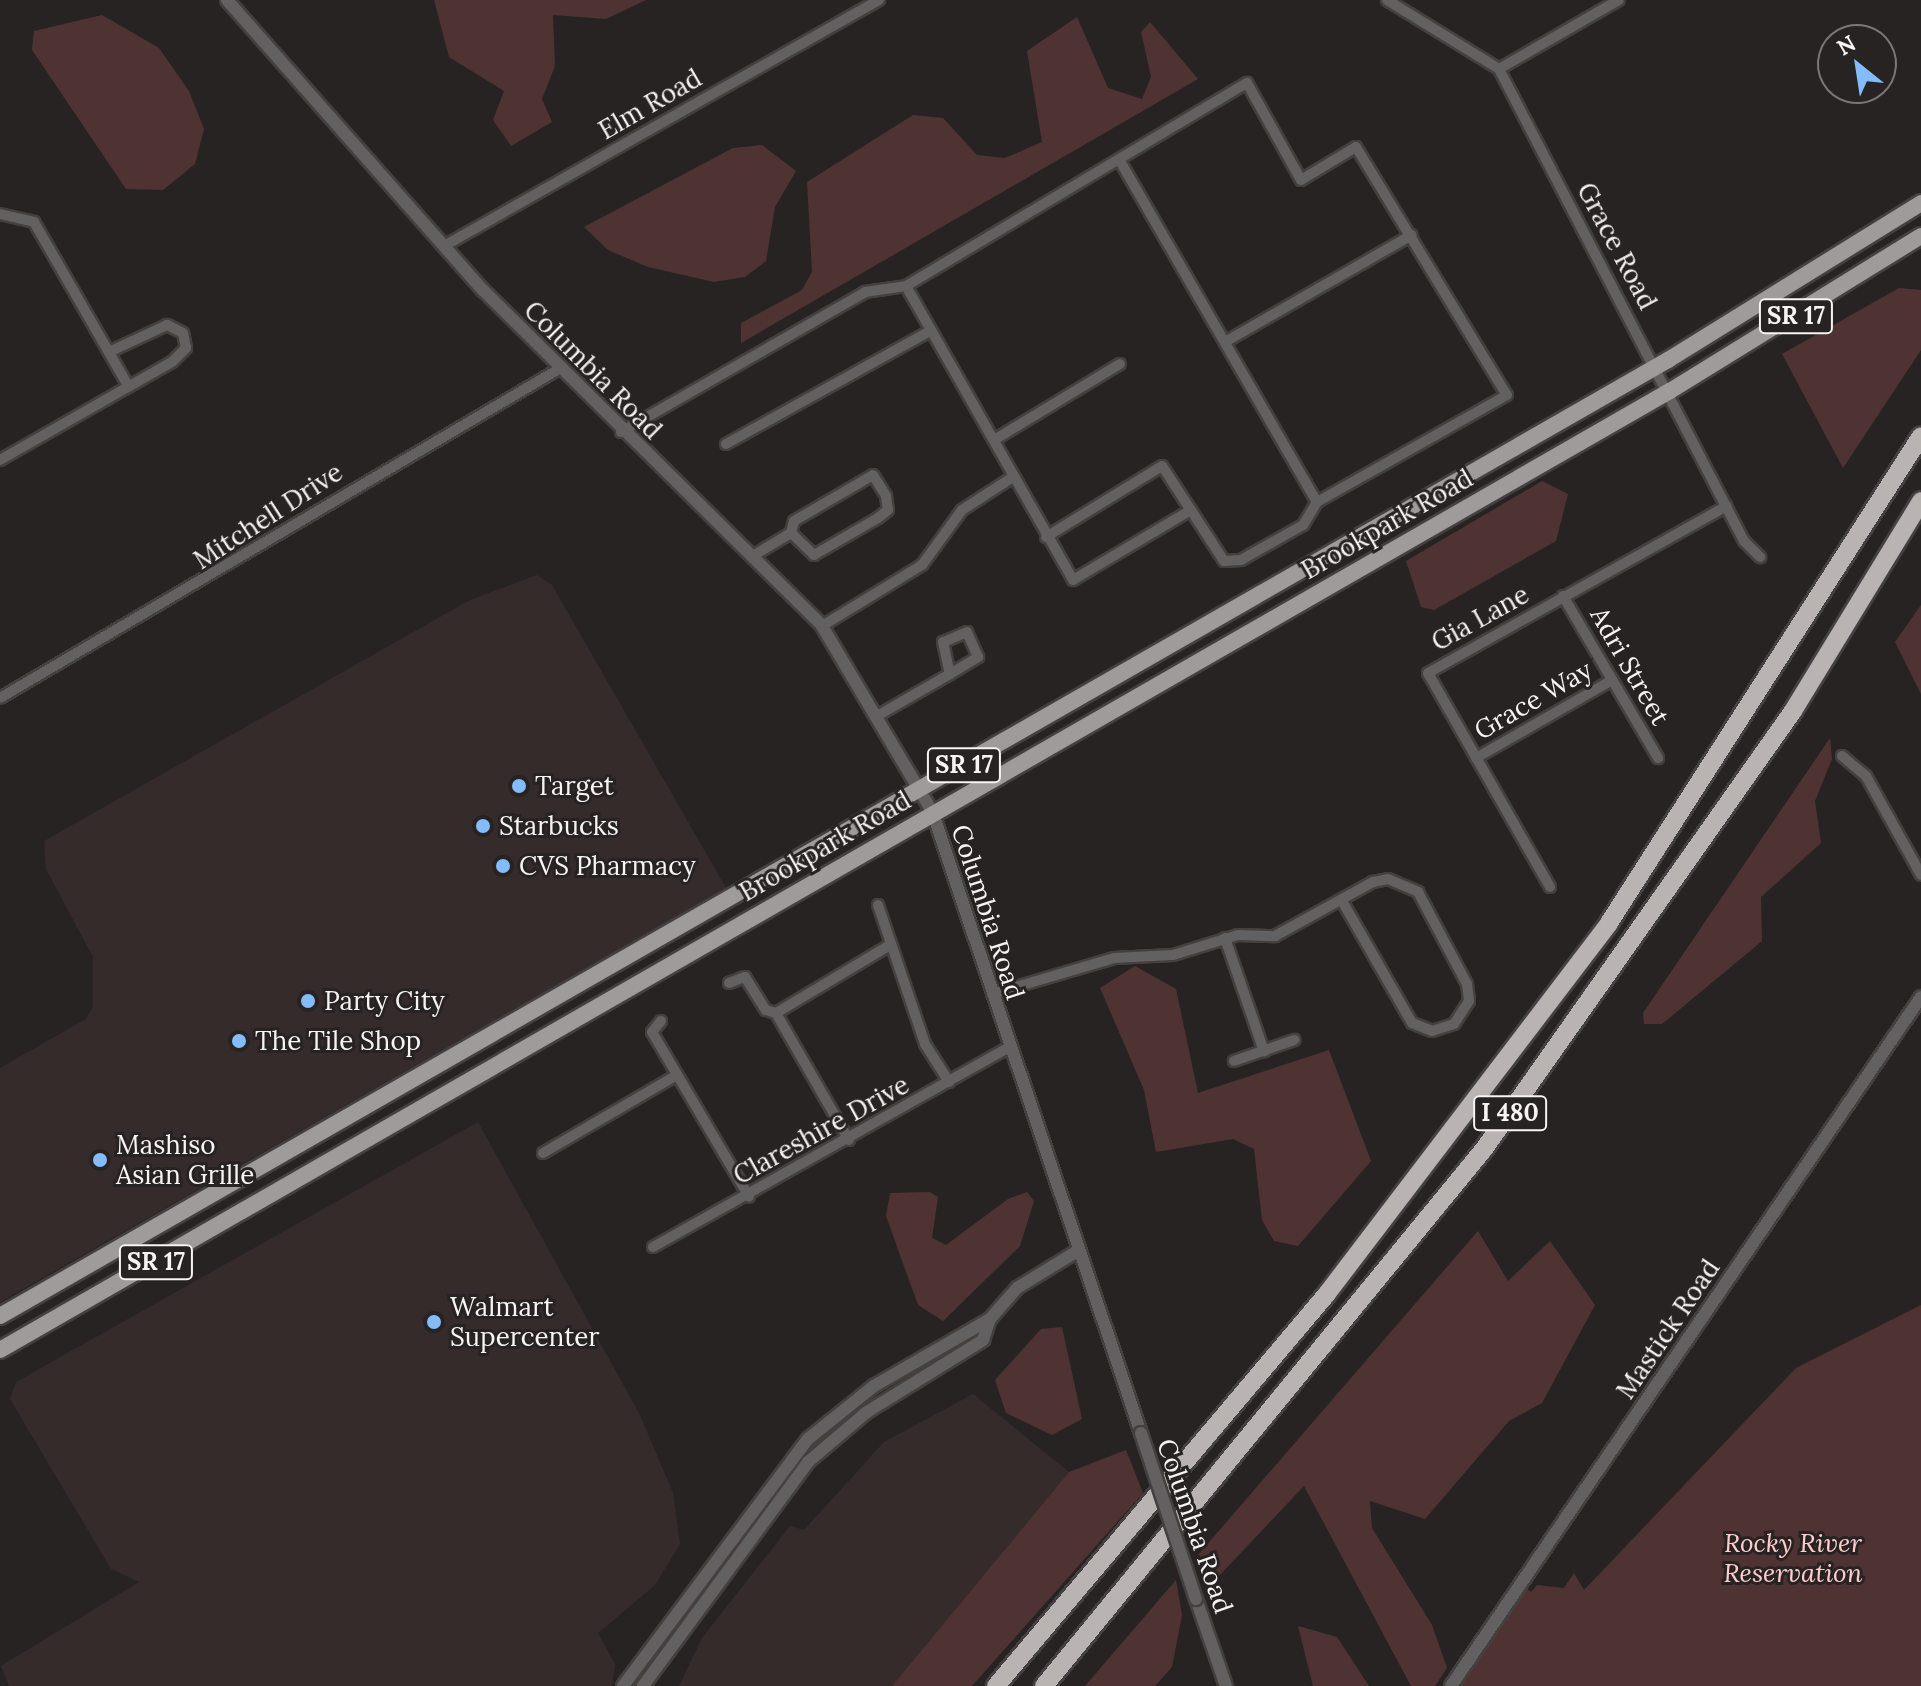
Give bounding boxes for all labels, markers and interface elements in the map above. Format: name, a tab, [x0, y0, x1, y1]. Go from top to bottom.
north arrow	[1817, 24, 1897, 104]
text: N	[1832, 29, 1860, 61]
street label: Elm Road	[593, 62, 707, 146]
street label: Grace Road	[1571, 177, 1663, 315]
street label: Columbia Road	[518, 295, 668, 445]
road number: SR 17	[1758, 296, 1834, 336]
street label: Mitchell Drive	[188, 456, 348, 576]
street label: Brookpark Road	[1296, 462, 1478, 586]
street label: Gia Lane	[1426, 579, 1534, 657]
street label: Adri Street	[1584, 602, 1676, 730]
street label: Grace Way	[1469, 654, 1597, 746]
road number: SR 17	[926, 745, 1002, 785]
place label: Target	[535, 770, 614, 802]
marker: Target	[510, 777, 528, 795]
street label: Brookpark Road	[734, 784, 916, 908]
place label: Starbucks	[499, 810, 619, 842]
marker: Starbucks	[474, 817, 492, 835]
street label: Columbia Road	[945, 821, 1031, 1003]
place label: CVS Pharmacy	[519, 850, 696, 882]
marker: CVS Pharmacy	[494, 857, 512, 875]
place label: Party City	[324, 985, 445, 1017]
marker: Party City	[299, 992, 317, 1010]
place label: The Tile Shop	[255, 1025, 421, 1057]
marker: The Tile Shop	[230, 1032, 248, 1050]
street label: Clareshire Drive	[728, 1069, 914, 1191]
road number: I 480	[1472, 1093, 1548, 1133]
place label: Mashiso Asian Grille	[116, 1129, 254, 1190]
marker: Mashiso Asian Grille	[91, 1151, 109, 1169]
road number: SR 17	[118, 1242, 194, 1282]
street label: Mastick Road	[1610, 1253, 1726, 1405]
place label: Walmart Supercenter	[450, 1291, 600, 1352]
marker: Walmart Supercenter	[425, 1313, 443, 1331]
street label: Columbia Road	[1151, 1435, 1239, 1617]
park label: Rocky River Reservation	[1723, 1527, 1863, 1588]

